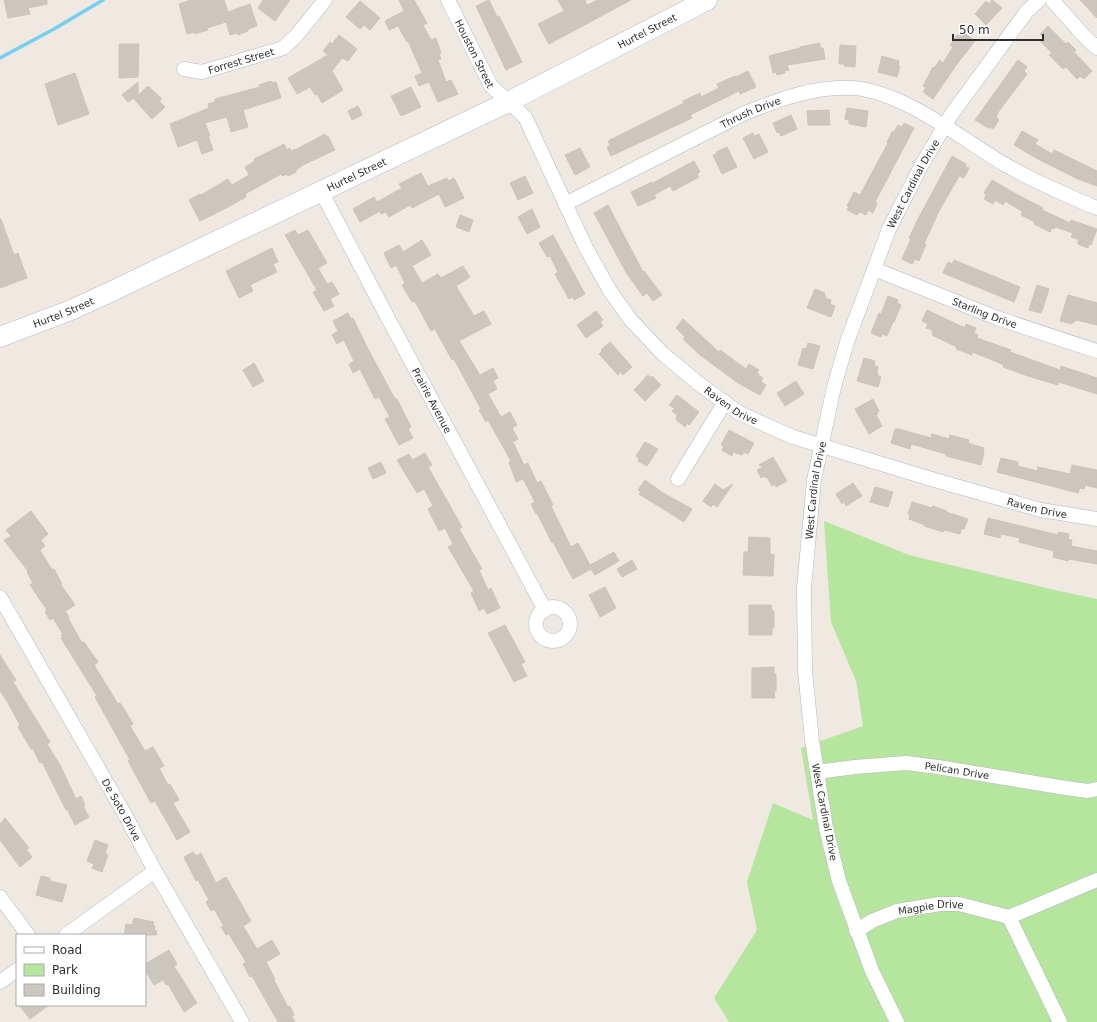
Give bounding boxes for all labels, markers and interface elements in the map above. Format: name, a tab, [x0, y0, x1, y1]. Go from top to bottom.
street label: Hurtel Street	[616, 12, 678, 51]
scale bar	[953, 16, 1043, 42]
street label: Houston Street	[453, 18, 496, 90]
text: 50 m	[959, 23, 990, 37]
street label: Forrest Street	[207, 46, 276, 76]
street label: Thrush Drive	[718, 95, 782, 131]
street label: West Cardinal Drive	[885, 137, 942, 230]
street label: Hurtel Street	[325, 156, 388, 194]
street label: Hurtel Street	[32, 295, 96, 330]
street label: Starling Drive	[950, 296, 1018, 330]
street label: Prairie Avenue	[410, 366, 454, 435]
street label: Raven Drive	[702, 385, 759, 427]
street label: West Cardinal Drive	[804, 440, 828, 540]
street label: Raven Drive	[1006, 496, 1068, 520]
street label: Pelican Drive	[924, 760, 990, 781]
street label: West Cardinal Drive	[810, 762, 839, 862]
street label: De Soto Drive	[99, 777, 143, 843]
street label: Magpie Drive	[897, 899, 965, 917]
legend	[16, 934, 146, 1006]
text: Road	[52, 943, 82, 957]
text: Park	[52, 963, 78, 977]
text: Building	[52, 983, 101, 997]

